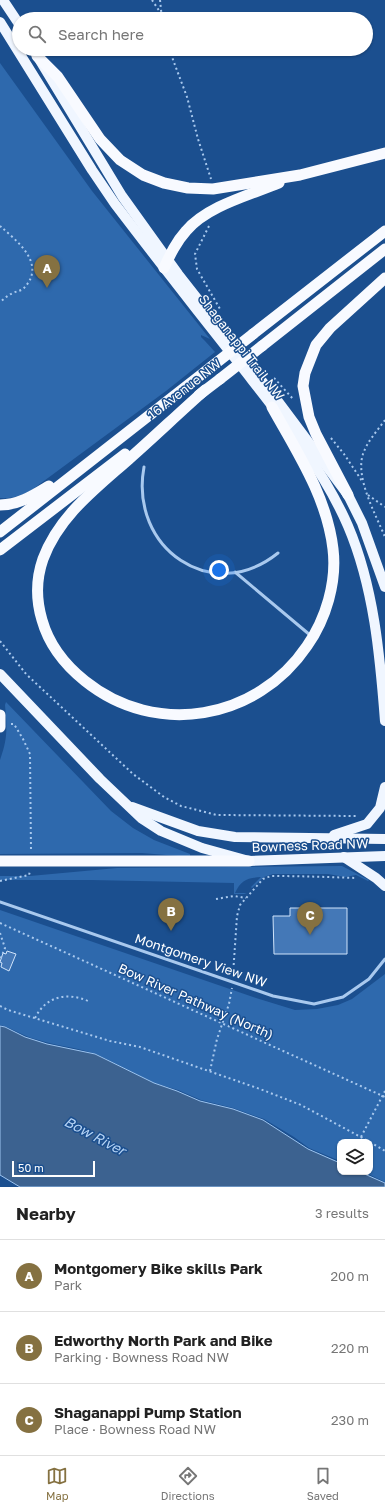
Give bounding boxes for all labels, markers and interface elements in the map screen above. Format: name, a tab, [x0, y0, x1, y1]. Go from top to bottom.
search box	[12, 12, 373, 56]
icon: search	[26, 23, 48, 45]
text: Search here	[58, 25, 144, 43]
pin: A	[34, 255, 60, 288]
street label: Shaganappi Trail NW	[196, 291, 288, 403]
street label: 16 Avenue NW	[144, 355, 224, 423]
your location	[209, 560, 229, 580]
street label: Bowness Road NW	[251, 835, 369, 855]
pin: B	[158, 898, 184, 931]
pin: C	[297, 902, 323, 935]
street label: Montgomery View NW	[133, 930, 270, 990]
street label: Bow River Pathway (North)	[116, 960, 276, 1042]
water label: Bow River	[62, 1112, 131, 1160]
map controls	[337, 1139, 373, 1175]
button: layers	[337, 1139, 373, 1175]
scale bar	[12, 1159, 95, 1178]
text: 50 m	[18, 1161, 44, 1174]
text: Nearby	[16, 1203, 76, 1224]
text: 3 results	[315, 1205, 369, 1221]
text: Montgomery Bike skills Park	[54, 1259, 263, 1277]
text: A	[24, 1268, 34, 1284]
text: 200 m	[331, 1268, 369, 1284]
text: Park	[54, 1277, 82, 1293]
text: Edworthy North Park and Bike	[54, 1331, 273, 1349]
text: B	[24, 1340, 34, 1356]
text: 220 m	[331, 1340, 369, 1356]
text: Parking · Bowness Road NW	[54, 1349, 229, 1365]
text: Shaganappi Pump Station	[54, 1403, 242, 1421]
text: C	[24, 1412, 34, 1428]
text: 230 m	[331, 1412, 369, 1428]
text: Place · Bowness Road NW	[54, 1421, 216, 1437]
tab: Map	[46, 1465, 69, 1502]
tab: Directions	[161, 1465, 215, 1502]
tab: Saved	[307, 1465, 339, 1502]

